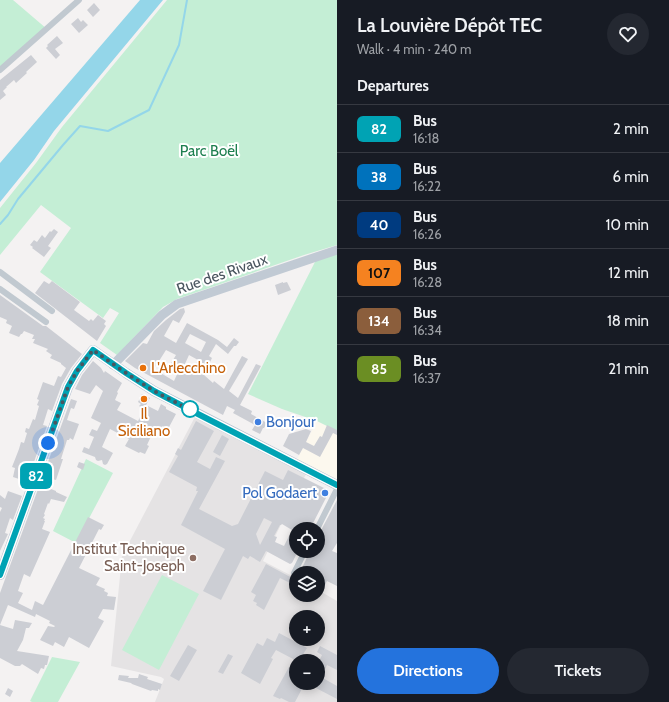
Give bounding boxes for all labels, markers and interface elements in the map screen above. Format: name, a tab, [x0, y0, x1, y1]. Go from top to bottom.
button: heart	[607, 13, 649, 55]
text: La Louvière Dépôt TEC	[357, 14, 542, 37]
text: Walk · 4 min · 240 m	[357, 41, 471, 57]
text: Departures	[357, 77, 429, 95]
text: Bus	[413, 112, 437, 130]
text: 82	[371, 120, 387, 138]
text: 2 min	[613, 120, 649, 138]
text: 16:18	[413, 130, 439, 146]
park label: Parc Boël	[180, 142, 239, 160]
text: Bus	[413, 160, 437, 178]
text: 38	[371, 168, 387, 186]
text: 6 min	[612, 168, 649, 186]
text: 16:22	[413, 178, 441, 194]
text: Bus	[413, 208, 437, 226]
text: 40	[370, 216, 388, 234]
text: 10 min	[606, 216, 649, 234]
text: 16:26	[413, 226, 442, 242]
street label: Rue des Rivaux	[174, 250, 270, 298]
text: Bus	[413, 256, 437, 274]
text: 107	[368, 264, 390, 282]
text: 12 min	[608, 264, 649, 282]
text: 16:28	[413, 274, 442, 290]
text: Bus	[413, 304, 437, 322]
text: 134	[368, 312, 390, 330]
text: 18 min	[607, 312, 649, 330]
text: 16:34	[413, 322, 442, 338]
text: Bus	[413, 352, 437, 370]
place label: L'Arlecchino	[151, 359, 226, 377]
text: 85	[371, 360, 387, 378]
text: 21 min	[608, 360, 649, 378]
marker: L'Arlecchino	[138, 363, 148, 373]
text: 16:37	[413, 370, 441, 386]
marker: Il Siciliano	[139, 394, 149, 404]
unlabelled marker	[181, 400, 199, 418]
place label: Il Siciliano	[118, 405, 170, 440]
place label: Bonjour	[266, 413, 316, 431]
marker: Bonjour	[253, 417, 263, 427]
your location	[38, 433, 58, 453]
line badge: 82	[18, 463, 54, 489]
text: 82	[28, 467, 44, 485]
place label: Pol Godaert	[242, 484, 317, 502]
marker: Pol Godaert	[320, 488, 330, 498]
map controls	[289, 522, 325, 690]
button: locate	[289, 522, 325, 558]
place label: Institut Technique Saint-Joseph	[72, 540, 185, 575]
marker: Institut Technique Saint-Joseph	[188, 553, 198, 563]
button: layers	[289, 566, 325, 602]
button: +	[289, 610, 325, 646]
button: Directions	[357, 648, 499, 694]
button: Tickets	[507, 648, 649, 694]
button: −	[289, 654, 325, 690]

